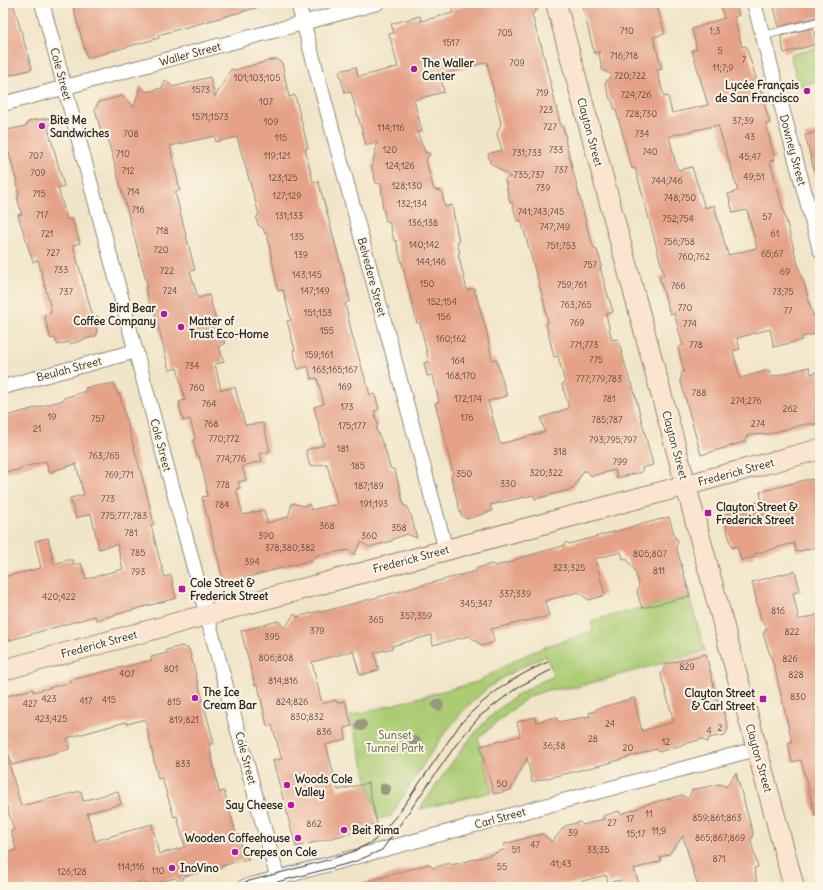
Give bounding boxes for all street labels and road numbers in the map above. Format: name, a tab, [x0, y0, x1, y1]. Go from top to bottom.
street label: Waller Street	[158, 39, 223, 69]
street label: Cole Street	[47, 46, 75, 102]
street label: Clayton Street	[574, 96, 606, 168]
street label: Downey Street	[777, 113, 809, 187]
street label: Belvedere Street	[355, 236, 389, 318]
street label: Beulah Street	[35, 354, 103, 384]
street label: Clayton Street	[659, 409, 691, 481]
street label: Cole Street	[147, 417, 175, 473]
street label: Frederick Street	[696, 455, 776, 489]
street label: Frederick Street	[371, 542, 451, 576]
street label: Frederick Street	[59, 627, 139, 661]
street label: Clayton Street	[743, 722, 776, 794]
street label: Cole Street	[232, 730, 260, 786]
street label: Carl Street	[473, 804, 527, 832]

